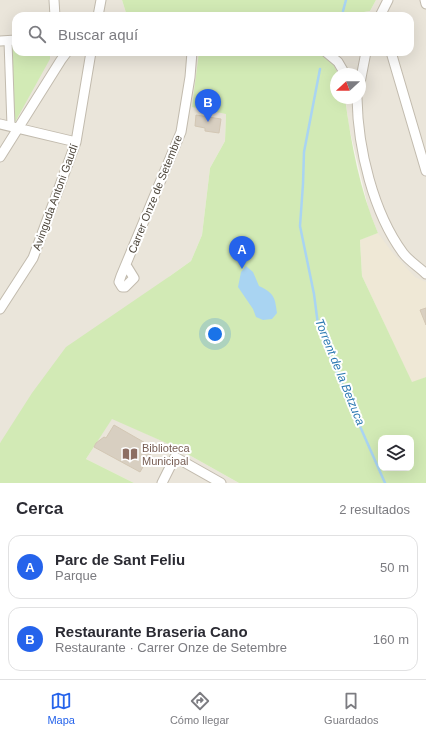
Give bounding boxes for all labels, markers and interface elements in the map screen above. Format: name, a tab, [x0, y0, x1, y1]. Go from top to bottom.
search box	[12, 12, 414, 56]
icon: search	[26, 23, 48, 45]
text: Buscar aquí	[58, 26, 138, 43]
north arrow	[330, 68, 366, 104]
pin: B	[195, 89, 221, 122]
street label: Carrer Onze de Setembre	[126, 133, 184, 255]
street label: Avinguda Antoni Gaudí	[30, 142, 80, 252]
pin: A	[229, 236, 255, 269]
water label: Torrent de la Betzuca	[312, 317, 368, 428]
your location	[205, 324, 225, 344]
map controls	[378, 435, 414, 471]
button: layers	[378, 435, 414, 471]
place label: Biblioteca Municipal	[142, 442, 191, 467]
library icon: Biblioteca Municipal	[121, 445, 139, 463]
text: Cerca	[16, 499, 63, 518]
text: 2 resultados	[339, 502, 410, 517]
text: Parc de Sant Feliu	[55, 551, 185, 568]
text: A	[25, 560, 35, 575]
text: 50 m	[380, 560, 409, 575]
text: Parque	[55, 568, 97, 583]
text: Restaurante Braseria Cano	[55, 623, 248, 640]
text: B	[25, 632, 35, 647]
text: 160 m	[373, 632, 409, 647]
text: Restaurante · Carrer Onze de Setembre	[55, 640, 287, 655]
tab: Mapa	[47, 690, 75, 726]
tab: Cómo llegar	[170, 690, 229, 726]
tab: Guardados	[324, 690, 379, 726]

